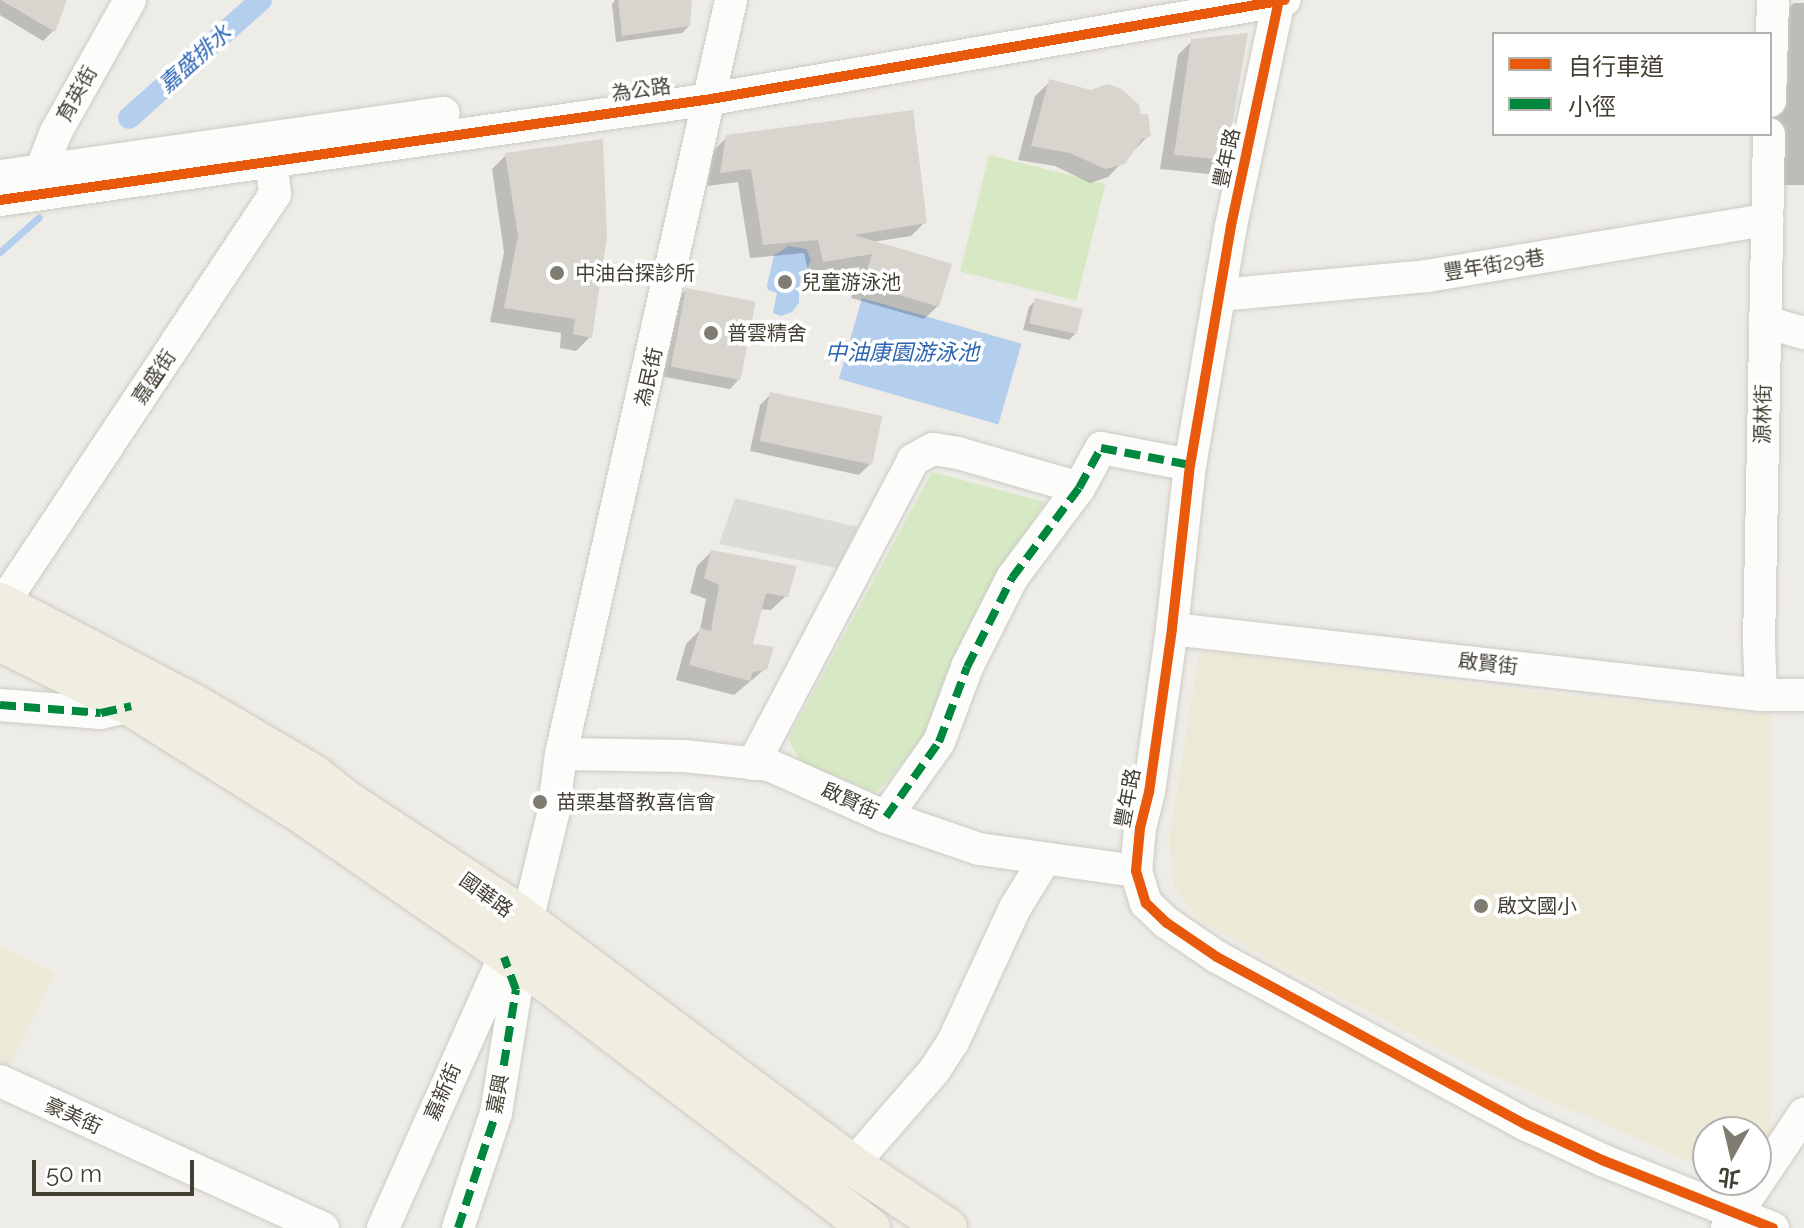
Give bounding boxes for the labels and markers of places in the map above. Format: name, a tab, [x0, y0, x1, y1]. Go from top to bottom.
place label: 中油台探診所	[575, 261, 695, 285]
marker: 中油台探診所	[546, 262, 568, 284]
place label: 兒童游泳池	[801, 270, 901, 294]
marker: 兒童游泳池	[776, 273, 794, 291]
place label: 普雲精舍	[727, 321, 807, 345]
marker: 普雲精舍	[702, 324, 720, 342]
place label: 苗栗基督教喜信會	[556, 790, 716, 814]
marker: 苗栗基督教喜信會	[531, 793, 549, 811]
place label: 啟文國小	[1497, 894, 1577, 918]
marker: 啟文國小	[1472, 897, 1490, 915]

